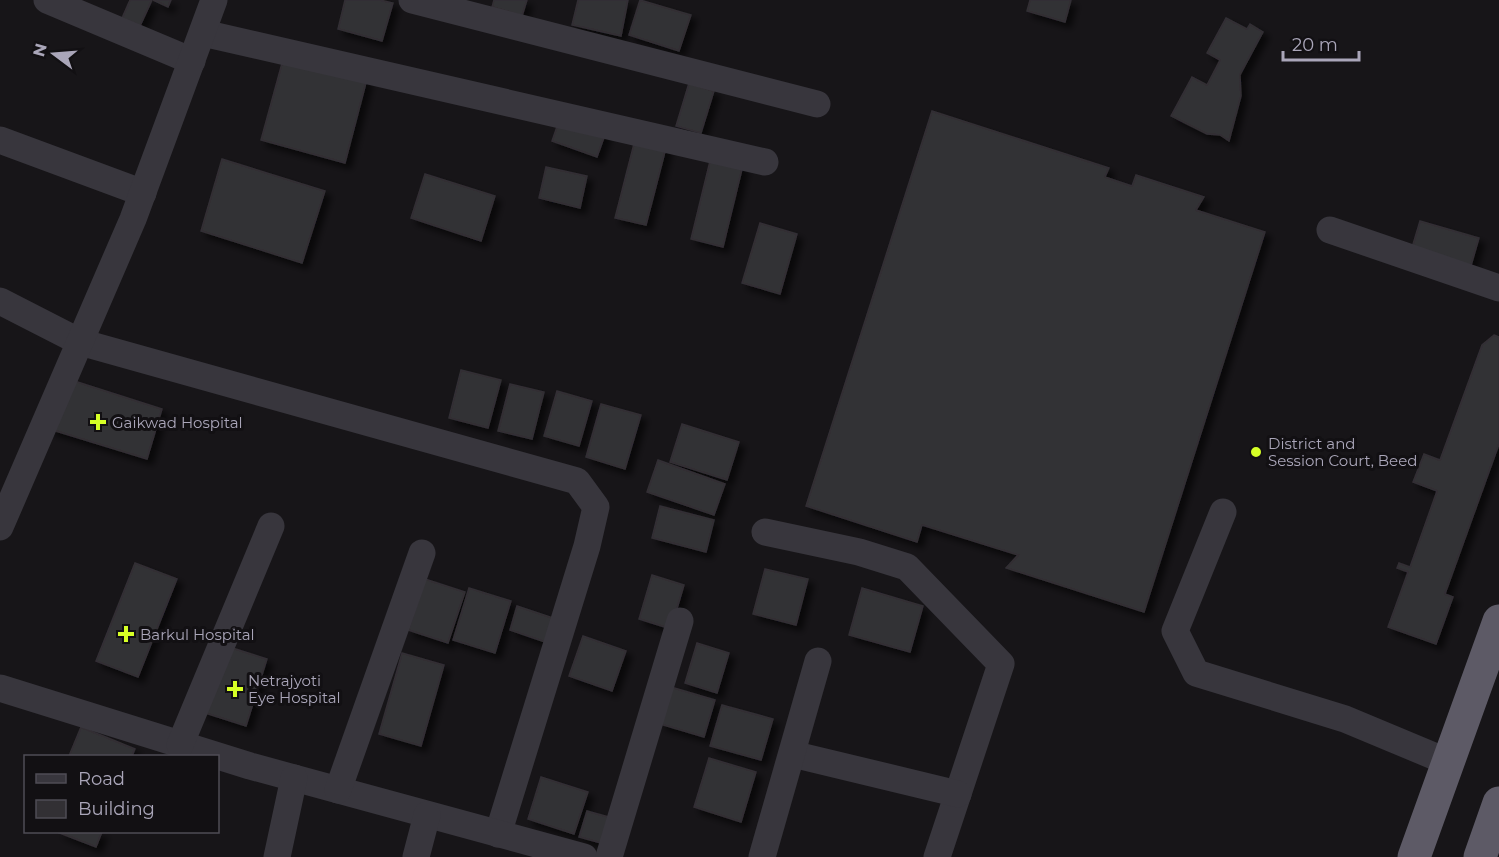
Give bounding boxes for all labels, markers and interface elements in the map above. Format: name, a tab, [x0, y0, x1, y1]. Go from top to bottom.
north arrow	[24, 24, 84, 84]
scale bar	[1283, 24, 1360, 62]
text: 20 m	[1292, 34, 1338, 56]
text: N	[29, 41, 51, 59]
marker: Gaikwad Hospital	[89, 413, 107, 431]
place label: Gaikwad Hospital	[112, 413, 243, 432]
place label: District and Session Court, Beed	[1268, 434, 1417, 470]
marker: District and Session Court, Beed	[1249, 445, 1263, 459]
marker: Barkul Hospital	[117, 625, 135, 643]
place label: Barkul Hospital	[140, 625, 255, 644]
place label: Netrajyoti Eye Hospital	[248, 671, 341, 707]
marker: Netrajyoti Eye Hospital	[226, 680, 244, 698]
legend	[24, 755, 219, 833]
text: Road	[78, 768, 125, 790]
text: Building	[78, 798, 155, 820]

